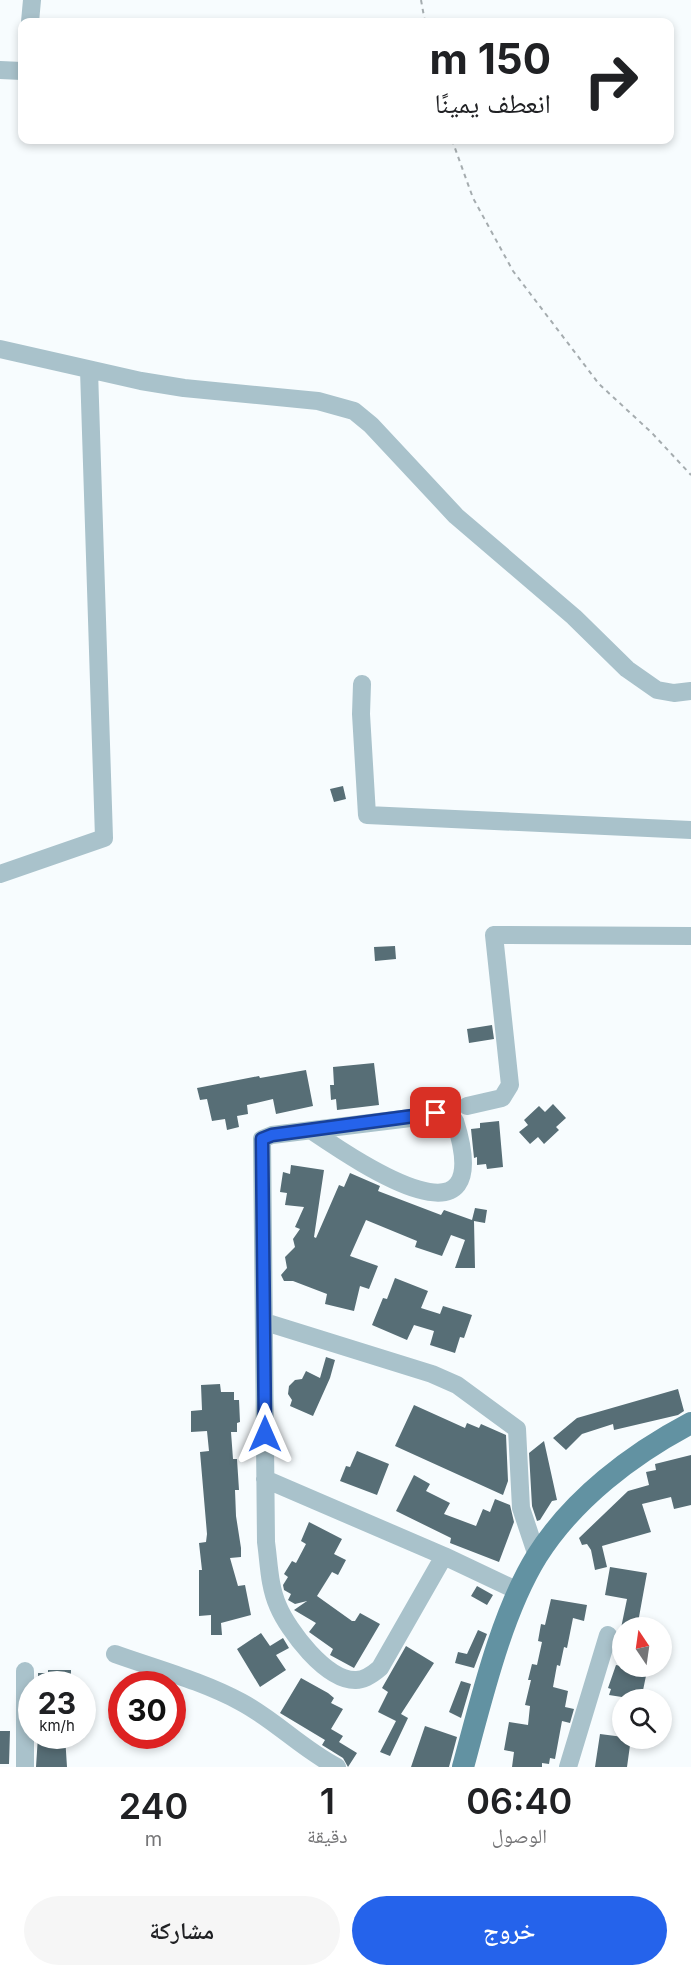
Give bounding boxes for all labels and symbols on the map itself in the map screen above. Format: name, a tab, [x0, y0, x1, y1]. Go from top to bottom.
pin	[410, 1087, 461, 1138]
position arrow	[233, 1402, 297, 1466]
north arrow	[612, 1617, 672, 1677]
speed limit sign: 30	[108, 1671, 186, 1749]

